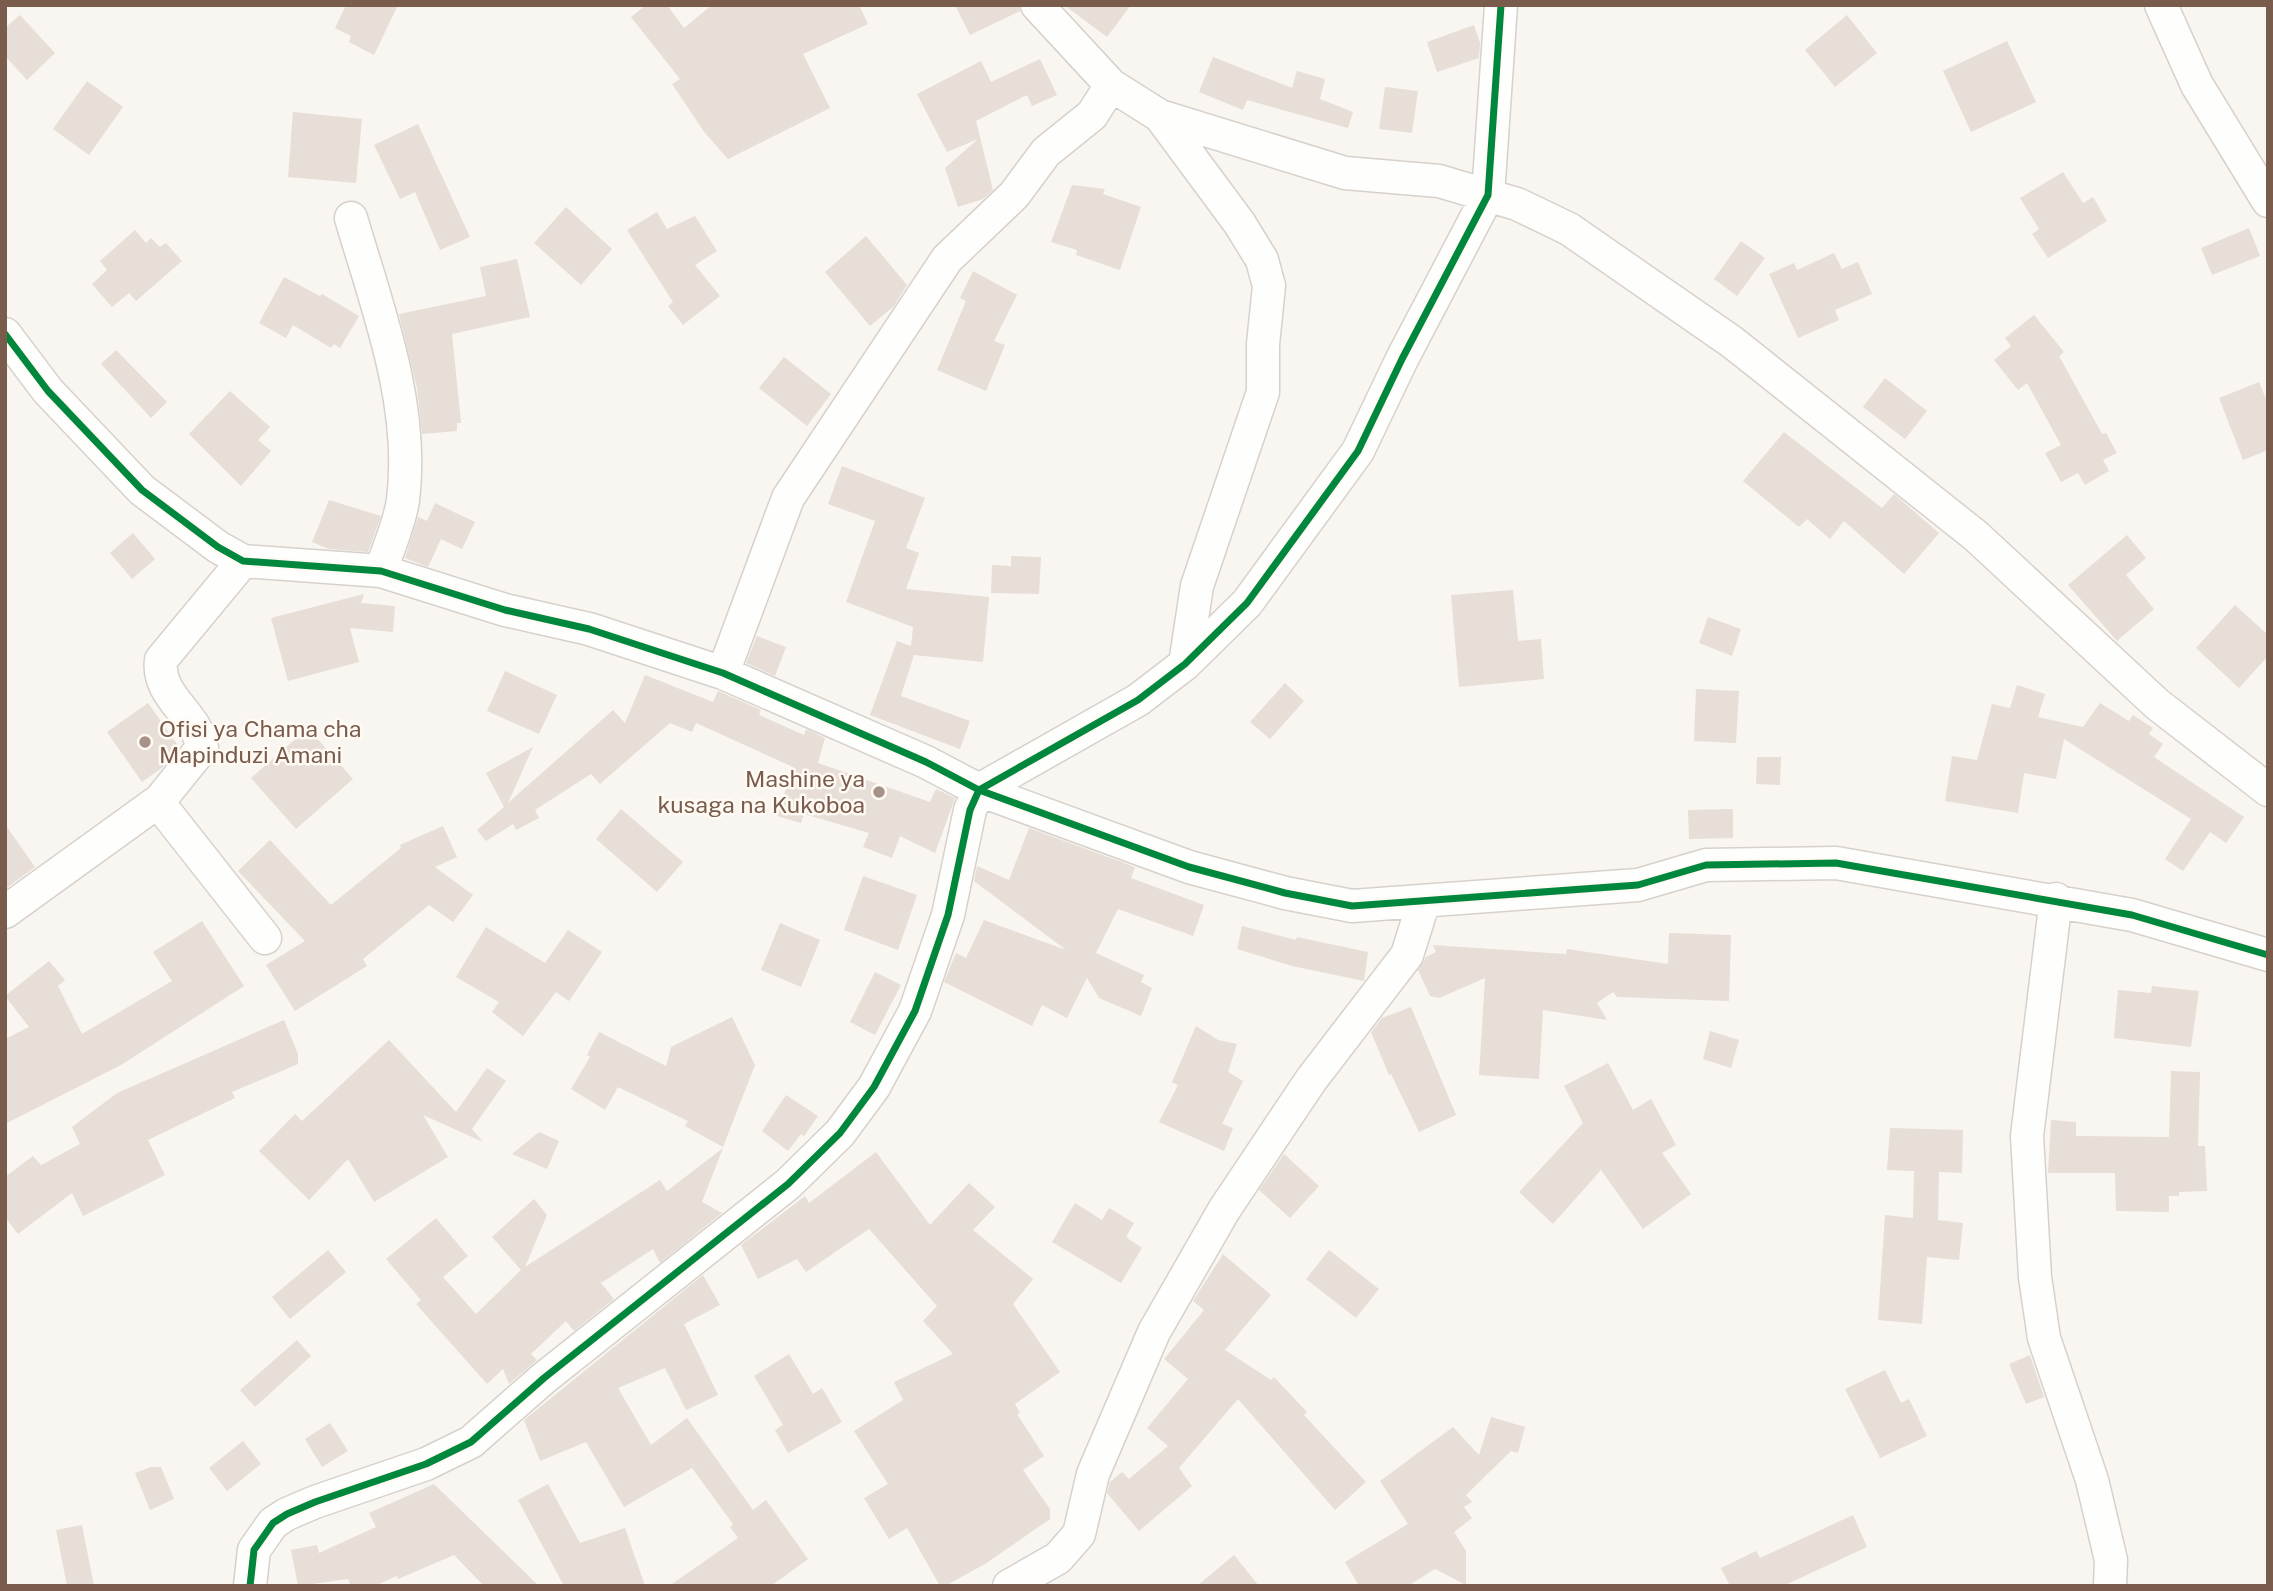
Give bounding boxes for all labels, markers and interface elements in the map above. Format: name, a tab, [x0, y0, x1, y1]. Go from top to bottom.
place label: Ofisi ya Chama cha Mapinduzi Amani	[159, 715, 362, 768]
marker: Ofisi ya Chama cha Mapinduzi Amani	[137, 734, 153, 750]
place label: Mashine ya kusaga na Kukoboa	[658, 765, 865, 818]
marker: Mashine ya kusaga na Kukoboa	[871, 784, 887, 800]

